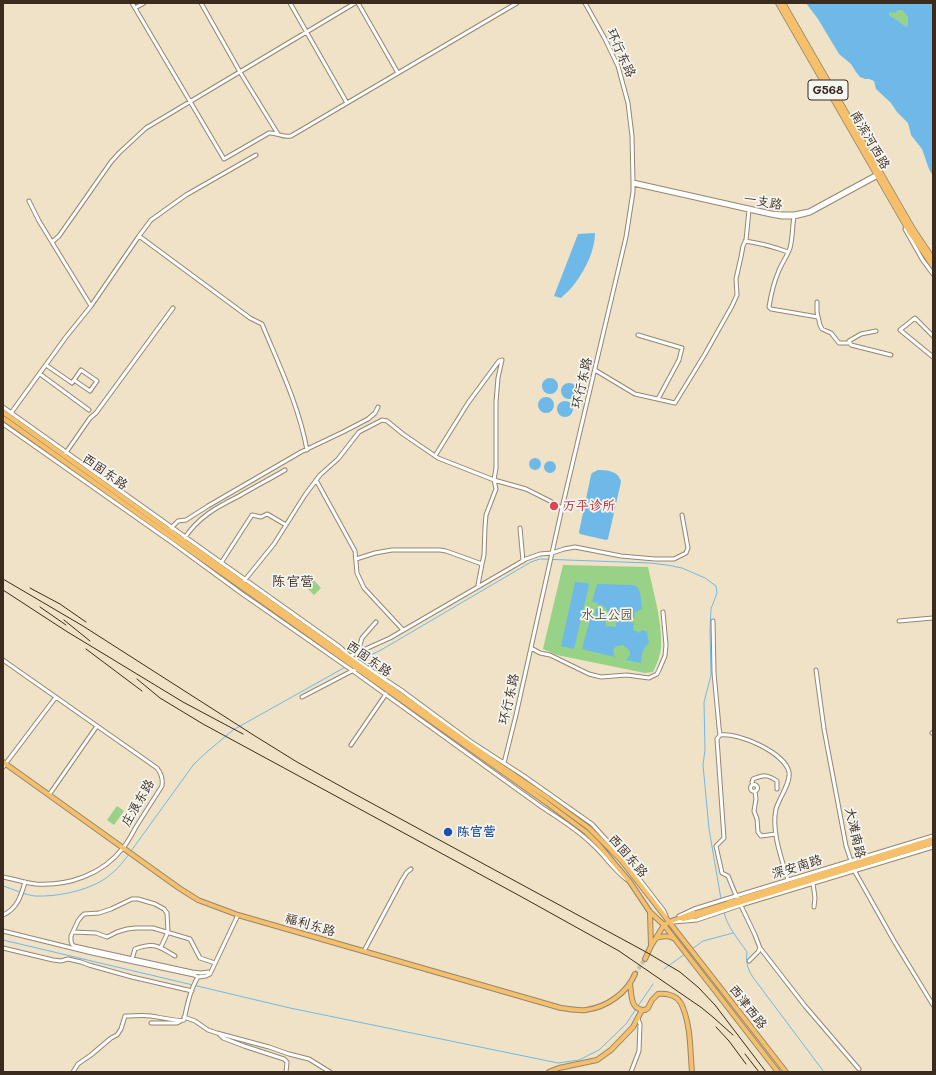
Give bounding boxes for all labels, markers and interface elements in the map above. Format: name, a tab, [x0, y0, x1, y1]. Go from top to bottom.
street label: 环行东路	[603, 26, 639, 80]
road number: G568	[808, 80, 848, 100]
street label: 南滨河西路	[847, 108, 893, 172]
street label: 一支路	[742, 191, 784, 213]
street label: 环行东路	[569, 356, 595, 410]
street label: 西固东路	[79, 451, 131, 493]
place label: 万平诊所	[563, 498, 615, 514]
marker: 万平诊所	[548, 500, 560, 512]
district label: 陈官营	[272, 574, 314, 590]
park label: 水上公园	[581, 607, 633, 623]
street label: 西固东路	[343, 638, 395, 680]
street label: 环行东路	[496, 672, 522, 726]
street label: 庄浪东路	[118, 777, 158, 829]
street label: 大滩南路	[842, 806, 868, 860]
place label: 陈官营	[457, 824, 496, 840]
marker: 陈官营	[442, 826, 454, 838]
street label: 西固东路	[605, 831, 651, 881]
street label: 深安南路	[770, 852, 824, 882]
street label: 福利东路	[283, 910, 337, 940]
street label: 西津西路	[726, 982, 770, 1032]

